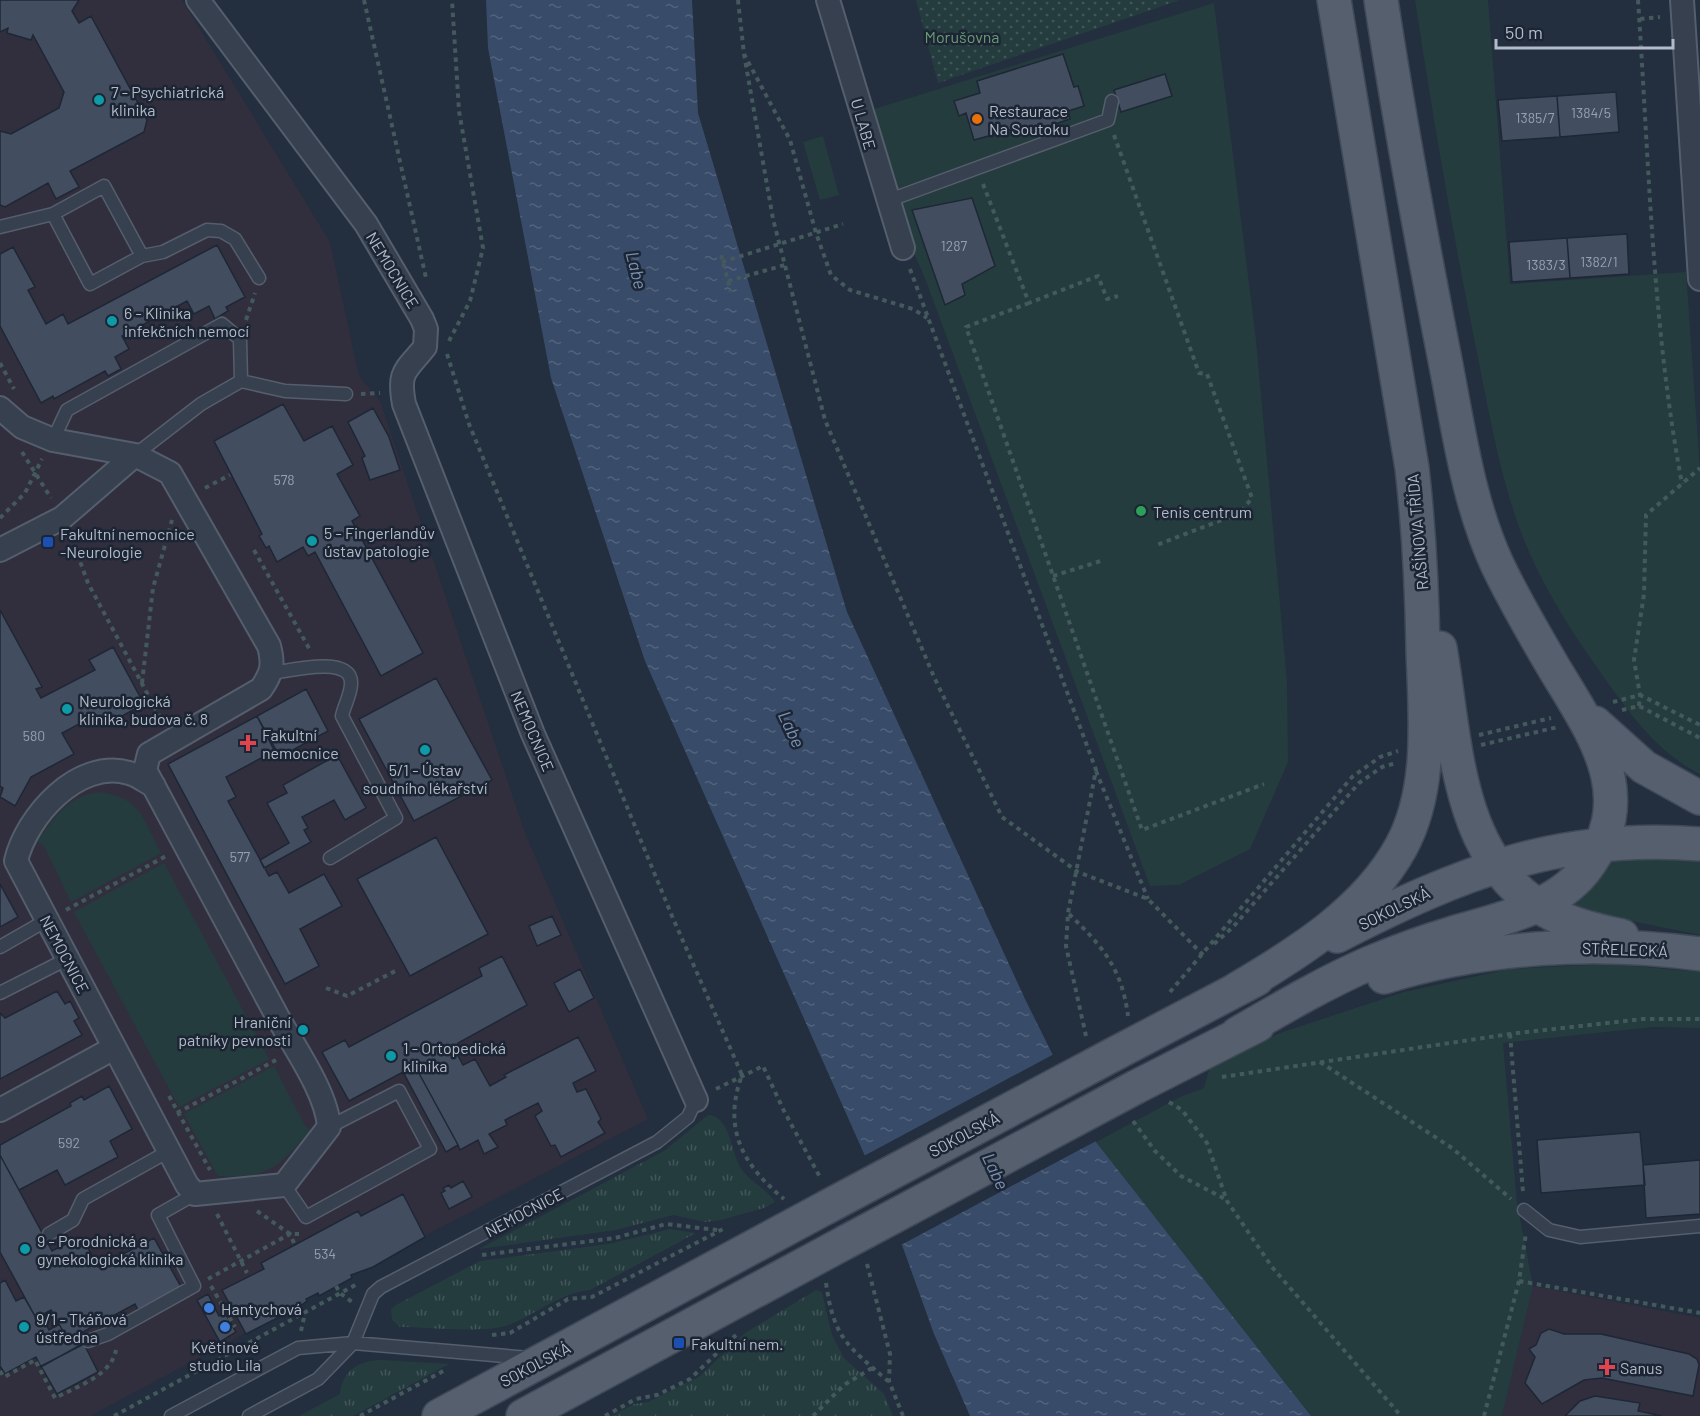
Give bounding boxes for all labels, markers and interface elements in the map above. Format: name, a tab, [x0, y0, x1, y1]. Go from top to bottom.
scale bar	[1496, 12, 1673, 50]
text: 50 m	[1505, 21, 1543, 43]
park label: Morušovna	[924, 27, 1000, 46]
place label: 7 - Psychiatrická klinika	[111, 82, 224, 119]
marker: 7 - Psychiatrická klinika	[92, 93, 106, 107]
street label: U LABE	[848, 96, 880, 152]
place label: Restaurace Na Soutoku	[989, 101, 1069, 138]
house number: 1384/5	[1571, 104, 1611, 121]
house number: 1385/7	[1516, 109, 1555, 126]
marker: Restaurace Na Soutoku	[970, 112, 984, 126]
street label: NEMOCNICE	[363, 228, 423, 312]
house number: 1287	[941, 237, 968, 254]
water label: Labe	[622, 249, 652, 291]
house number: 1382/1	[1580, 253, 1618, 270]
house number: 1383/3	[1526, 256, 1566, 273]
place label: 6 - Klinika infekčních nemocí	[124, 303, 250, 340]
marker: 6 - Klinika infekčních nemocí	[105, 314, 119, 328]
house number: 578	[273, 471, 295, 488]
street label: RAŠÍNOVA TŘÍDA	[1402, 473, 1432, 591]
place label: Tenis centrum	[1153, 502, 1252, 521]
marker: Tenis centrum	[1134, 504, 1148, 518]
place label: 5 - Fingerlandův ústav patologie	[324, 523, 435, 560]
place label: Fakultní nemocnice -Neurologie	[60, 524, 195, 561]
marker: 5 - Fingerlandův ústav patologie	[305, 534, 319, 548]
marker: Fakultní nemocnice -Neurologie	[41, 535, 55, 549]
street label: NEMOCNICE	[508, 688, 558, 774]
place label: Neurologická klinika, budova č. 8	[79, 691, 208, 728]
marker: Neurologická klinika, budova č. 8	[60, 702, 74, 716]
water label: Labe	[774, 707, 810, 751]
place label: Fakultní nemocnice	[262, 725, 339, 762]
house number: 580	[23, 727, 45, 744]
marker: Fakultní nemocnice	[239, 734, 257, 752]
marker: 5/1 - Ústav soudního lékařství	[418, 743, 432, 757]
place label: 5/1 - Ústav soudního lékařství	[363, 760, 488, 797]
house number: 577	[230, 848, 251, 865]
street label: SOKOLSKÁ	[1355, 882, 1433, 933]
street label: NEMOCNICE	[36, 912, 94, 996]
street label: STŘELECKÁ	[1582, 938, 1669, 960]
place label: Hraniční patníky pevnosti	[178, 1012, 292, 1049]
marker: Hraniční patníky pevnosti	[296, 1023, 310, 1037]
place label: 1 - Ortopedická klinika	[403, 1038, 506, 1075]
marker: 1 - Ortopedická klinika	[384, 1049, 398, 1063]
street label: SOKOLSKÁ	[925, 1107, 1003, 1161]
house number: 592	[58, 1134, 80, 1151]
water label: Labe	[978, 1149, 1014, 1193]
street label: NEMOCNICE	[482, 1183, 566, 1241]
place label: 9 - Porodnická a gynekologická klinika	[37, 1231, 184, 1268]
marker: 9 - Porodnická a gynekologická klinika	[18, 1242, 32, 1256]
house number: 534	[314, 1245, 336, 1262]
place label: Hantychová	[221, 1299, 302, 1318]
marker: Hantychová	[202, 1301, 216, 1315]
place label: 9/1 - Tkáňová ústředna	[36, 1309, 127, 1346]
marker: 9/1 - Tkáňová ústředna	[17, 1320, 31, 1334]
marker: Květinové studio Lila	[218, 1320, 232, 1334]
place label: Fakultní nem.	[691, 1334, 783, 1353]
marker: Fakultní nem.	[672, 1336, 686, 1350]
place label: Květinové studio Lila	[189, 1337, 261, 1374]
street label: SOKOLSKÁ	[496, 1337, 574, 1391]
marker: Sanus	[1598, 1358, 1616, 1376]
place label: Sanus	[1620, 1358, 1662, 1377]

